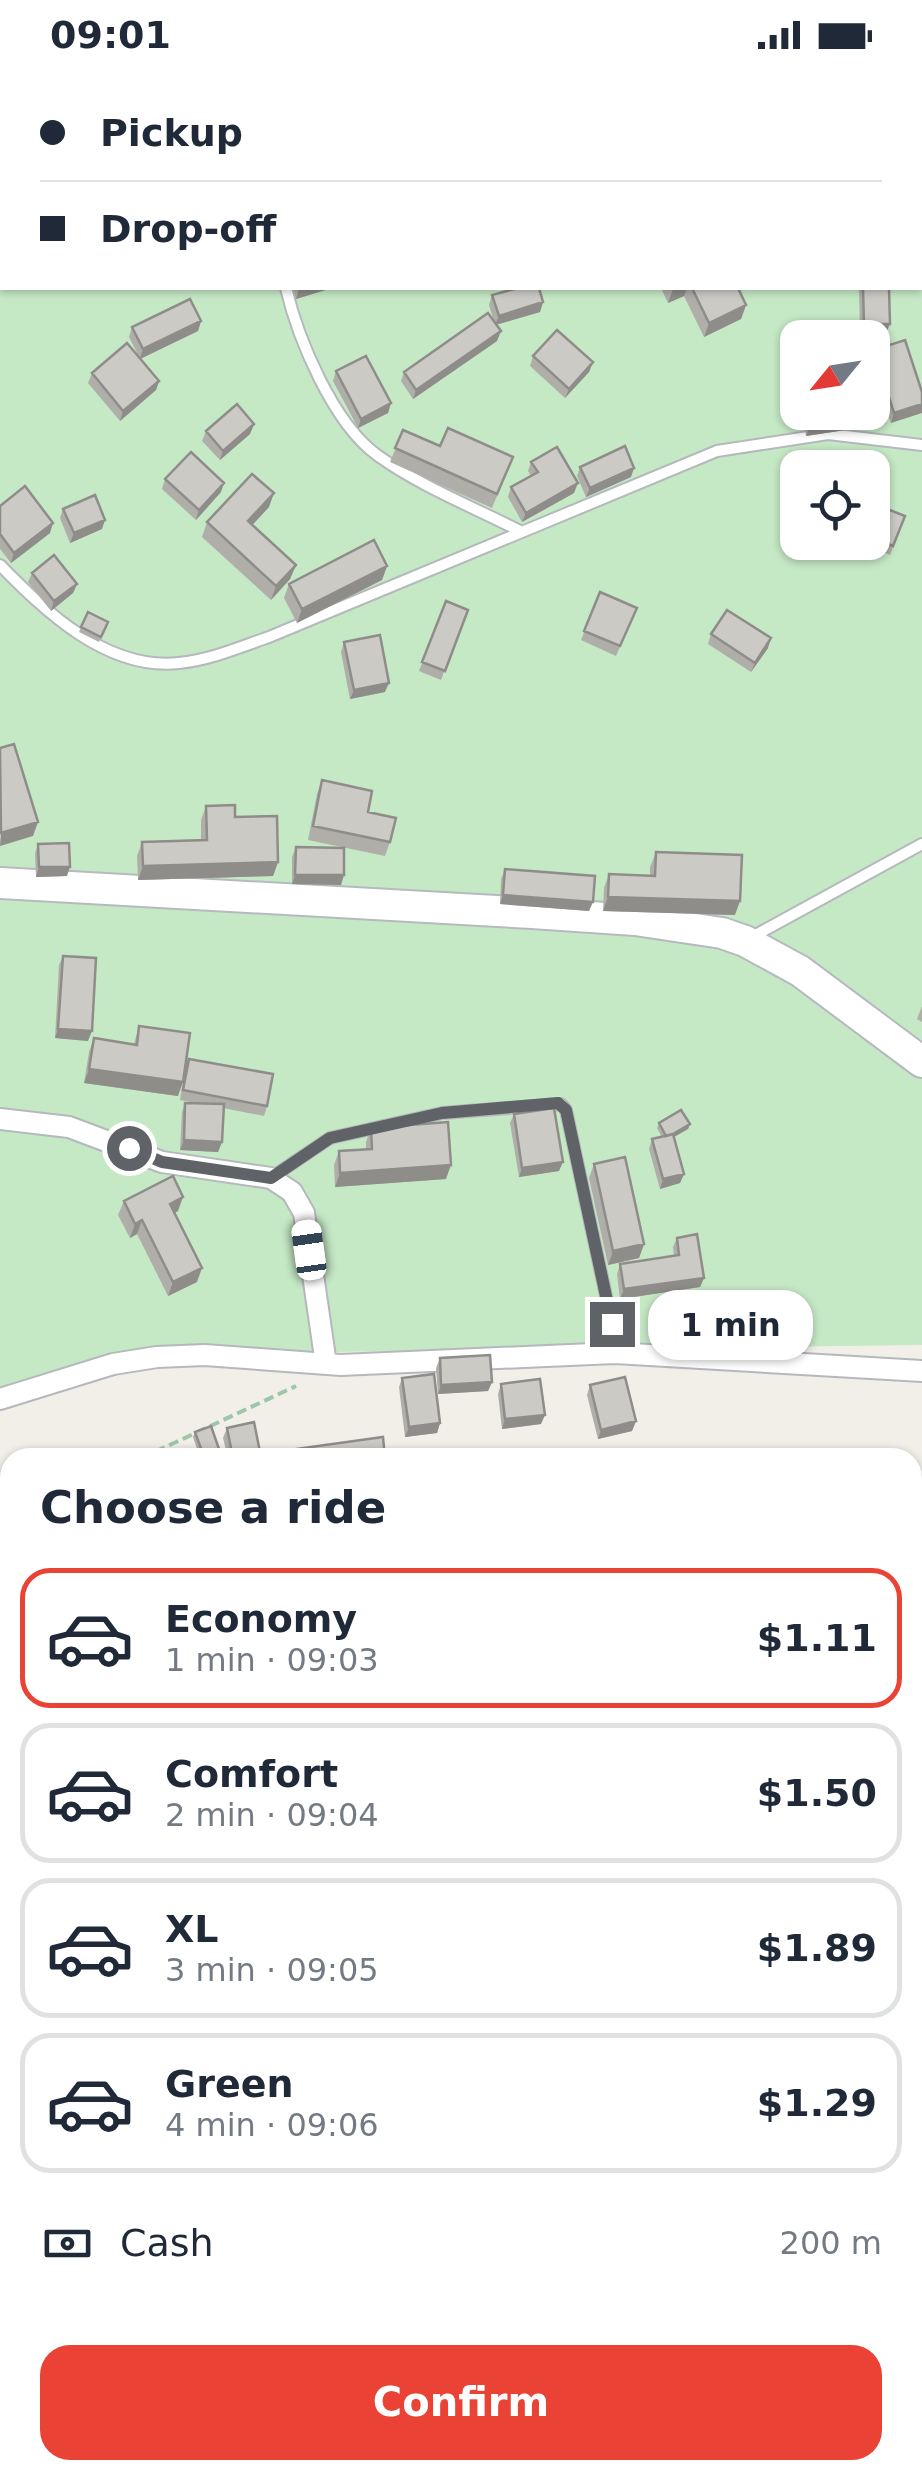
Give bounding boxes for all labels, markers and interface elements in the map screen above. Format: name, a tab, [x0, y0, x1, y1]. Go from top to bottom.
text: 09:01	[50, 13, 171, 57]
text: Pickup	[100, 111, 243, 155]
text: Drop-off	[100, 207, 276, 251]
north arrow	[780, 320, 890, 430]
map controls	[780, 320, 890, 560]
button: locate	[780, 450, 890, 560]
route start	[107, 1126, 152, 1171]
car	[290, 1218, 328, 1282]
callout: 1 min	[647, 1289, 812, 1359]
route end	[590, 1302, 635, 1347]
text: 1 min	[680, 1306, 781, 1344]
text: Choose a ride	[40, 1481, 386, 1534]
icon: car	[45, 1593, 135, 1683]
text: Economy	[165, 1597, 357, 1641]
text: $1.11	[757, 1616, 877, 1660]
text: 1 min · 09:03	[165, 1641, 379, 1679]
icon: car	[45, 1748, 135, 1838]
text: Comfort	[165, 1752, 338, 1796]
text: $1.50	[757, 1771, 877, 1815]
text: 2 min · 09:04	[165, 1796, 379, 1834]
icon: car	[45, 1903, 135, 1993]
text: XL	[165, 1907, 219, 1951]
text: $1.89	[757, 1926, 877, 1970]
text: 3 min · 09:05	[165, 1951, 379, 1989]
icon: car	[45, 2058, 135, 2148]
text: Green	[165, 2062, 294, 2106]
text: $1.29	[757, 2081, 877, 2125]
text: 4 min · 09:06	[165, 2106, 379, 2144]
icon: cash	[40, 2216, 95, 2271]
text: Cash	[120, 2221, 214, 2265]
text: 200 m	[780, 2224, 882, 2262]
button: Confirm	[40, 2345, 882, 2460]

